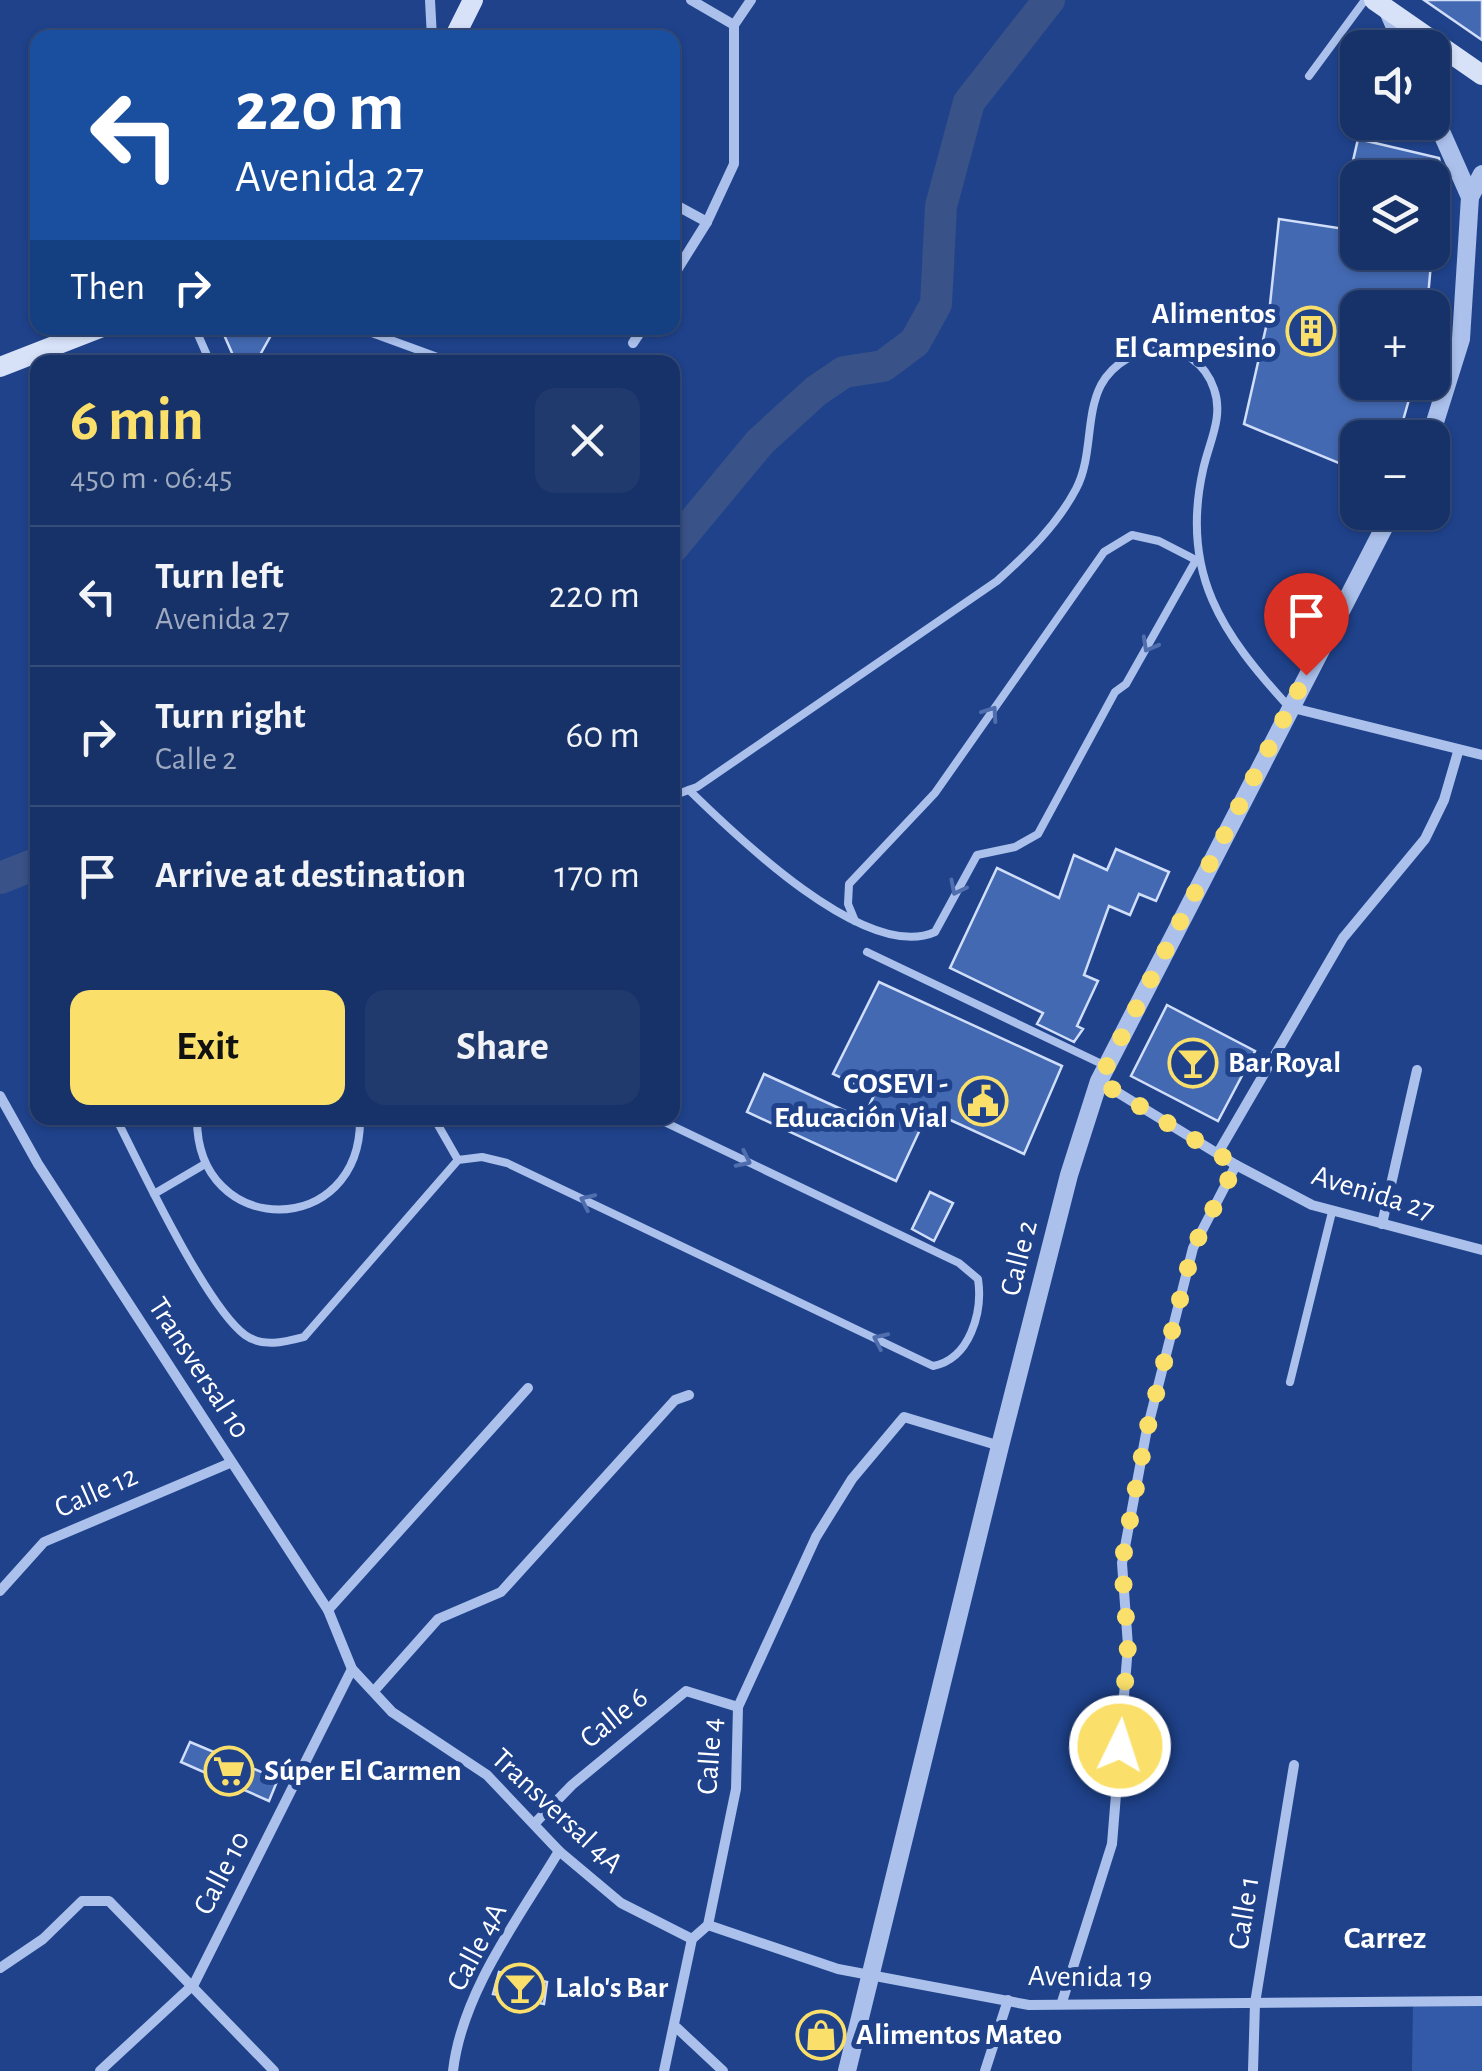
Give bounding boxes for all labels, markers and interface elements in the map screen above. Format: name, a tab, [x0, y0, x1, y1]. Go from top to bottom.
map controls	[1340, 30, 1450, 530]
button: sound	[1340, 30, 1450, 140]
icon: left	[70, 70, 200, 200]
text: 220 m	[235, 73, 404, 143]
text: Avenida 27	[235, 155, 424, 200]
button: layers	[1340, 160, 1450, 270]
icon: right	[165, 260, 220, 315]
text: Then	[70, 269, 145, 307]
button: +	[1340, 290, 1450, 400]
place label: Alimentos El Campesino	[1114, 299, 1276, 363]
building icon: Alimentos El Campesino	[1285, 305, 1337, 357]
button: close	[535, 388, 640, 493]
text: 6 min	[70, 391, 204, 451]
button: −	[1340, 420, 1450, 530]
text: 450 m · 06:45	[70, 462, 232, 494]
text: Turn left	[155, 558, 283, 596]
icon: left	[70, 569, 125, 624]
pin	[1264, 573, 1349, 676]
text: 220 m	[549, 577, 640, 615]
icon: arrive	[1279, 588, 1334, 643]
text: Avenida 27	[155, 603, 290, 635]
one-way arrow	[1141, 634, 1161, 652]
text: Turn right	[155, 698, 305, 736]
one-way arrow	[979, 706, 997, 725]
icon: right	[70, 709, 125, 764]
text: 60 m	[565, 717, 640, 755]
text: Calle 2	[155, 743, 237, 775]
icon: arrive	[70, 849, 125, 904]
text: Arrive at destination	[155, 857, 466, 895]
text: 170 m	[554, 857, 640, 895]
one-way arrow	[949, 878, 969, 896]
button: Exit	[70, 990, 345, 1105]
button: Share	[365, 990, 640, 1105]
bar icon: Bar Royal	[1167, 1037, 1219, 1089]
place label: Bar Royal	[1228, 1048, 1341, 1078]
place label: COSEVI - Educación Vial	[774, 1069, 948, 1133]
public building icon: COSEVI - Educación Vial	[957, 1075, 1009, 1127]
one-way arrow	[734, 1147, 752, 1167]
street label: Avenida 27	[1308, 1160, 1438, 1226]
one-way arrow	[579, 1193, 597, 1213]
street label: Calle 2	[995, 1217, 1043, 1299]
street label: Transversal 10	[142, 1292, 256, 1444]
one-way arrow	[873, 1333, 891, 1353]
street label: Calle 12	[50, 1461, 142, 1523]
street label: Calle 6	[575, 1682, 653, 1754]
position arrow	[1068, 1694, 1172, 1798]
street label: Calle 4	[692, 1716, 728, 1796]
street label: Transversal 4A	[486, 1743, 628, 1879]
supermarket icon: Súper El Carmen	[203, 1745, 255, 1797]
place label: Súper El Carmen	[264, 1756, 462, 1786]
street label: Calle 10	[188, 1826, 256, 1920]
street label: Calle 1	[1223, 1874, 1265, 1952]
street label: Calle 4A	[441, 1898, 513, 1996]
district label: Carrez	[1344, 1922, 1426, 1954]
street label: Avenida 19	[1028, 1961, 1152, 1993]
bar icon: Lalo's Bar	[494, 1962, 546, 2014]
place label: Lalo's Bar	[555, 1973, 669, 2003]
shop icon: Alimentos Mateo	[795, 2009, 847, 2061]
place label: Alimentos Mateo	[856, 2020, 1062, 2050]

